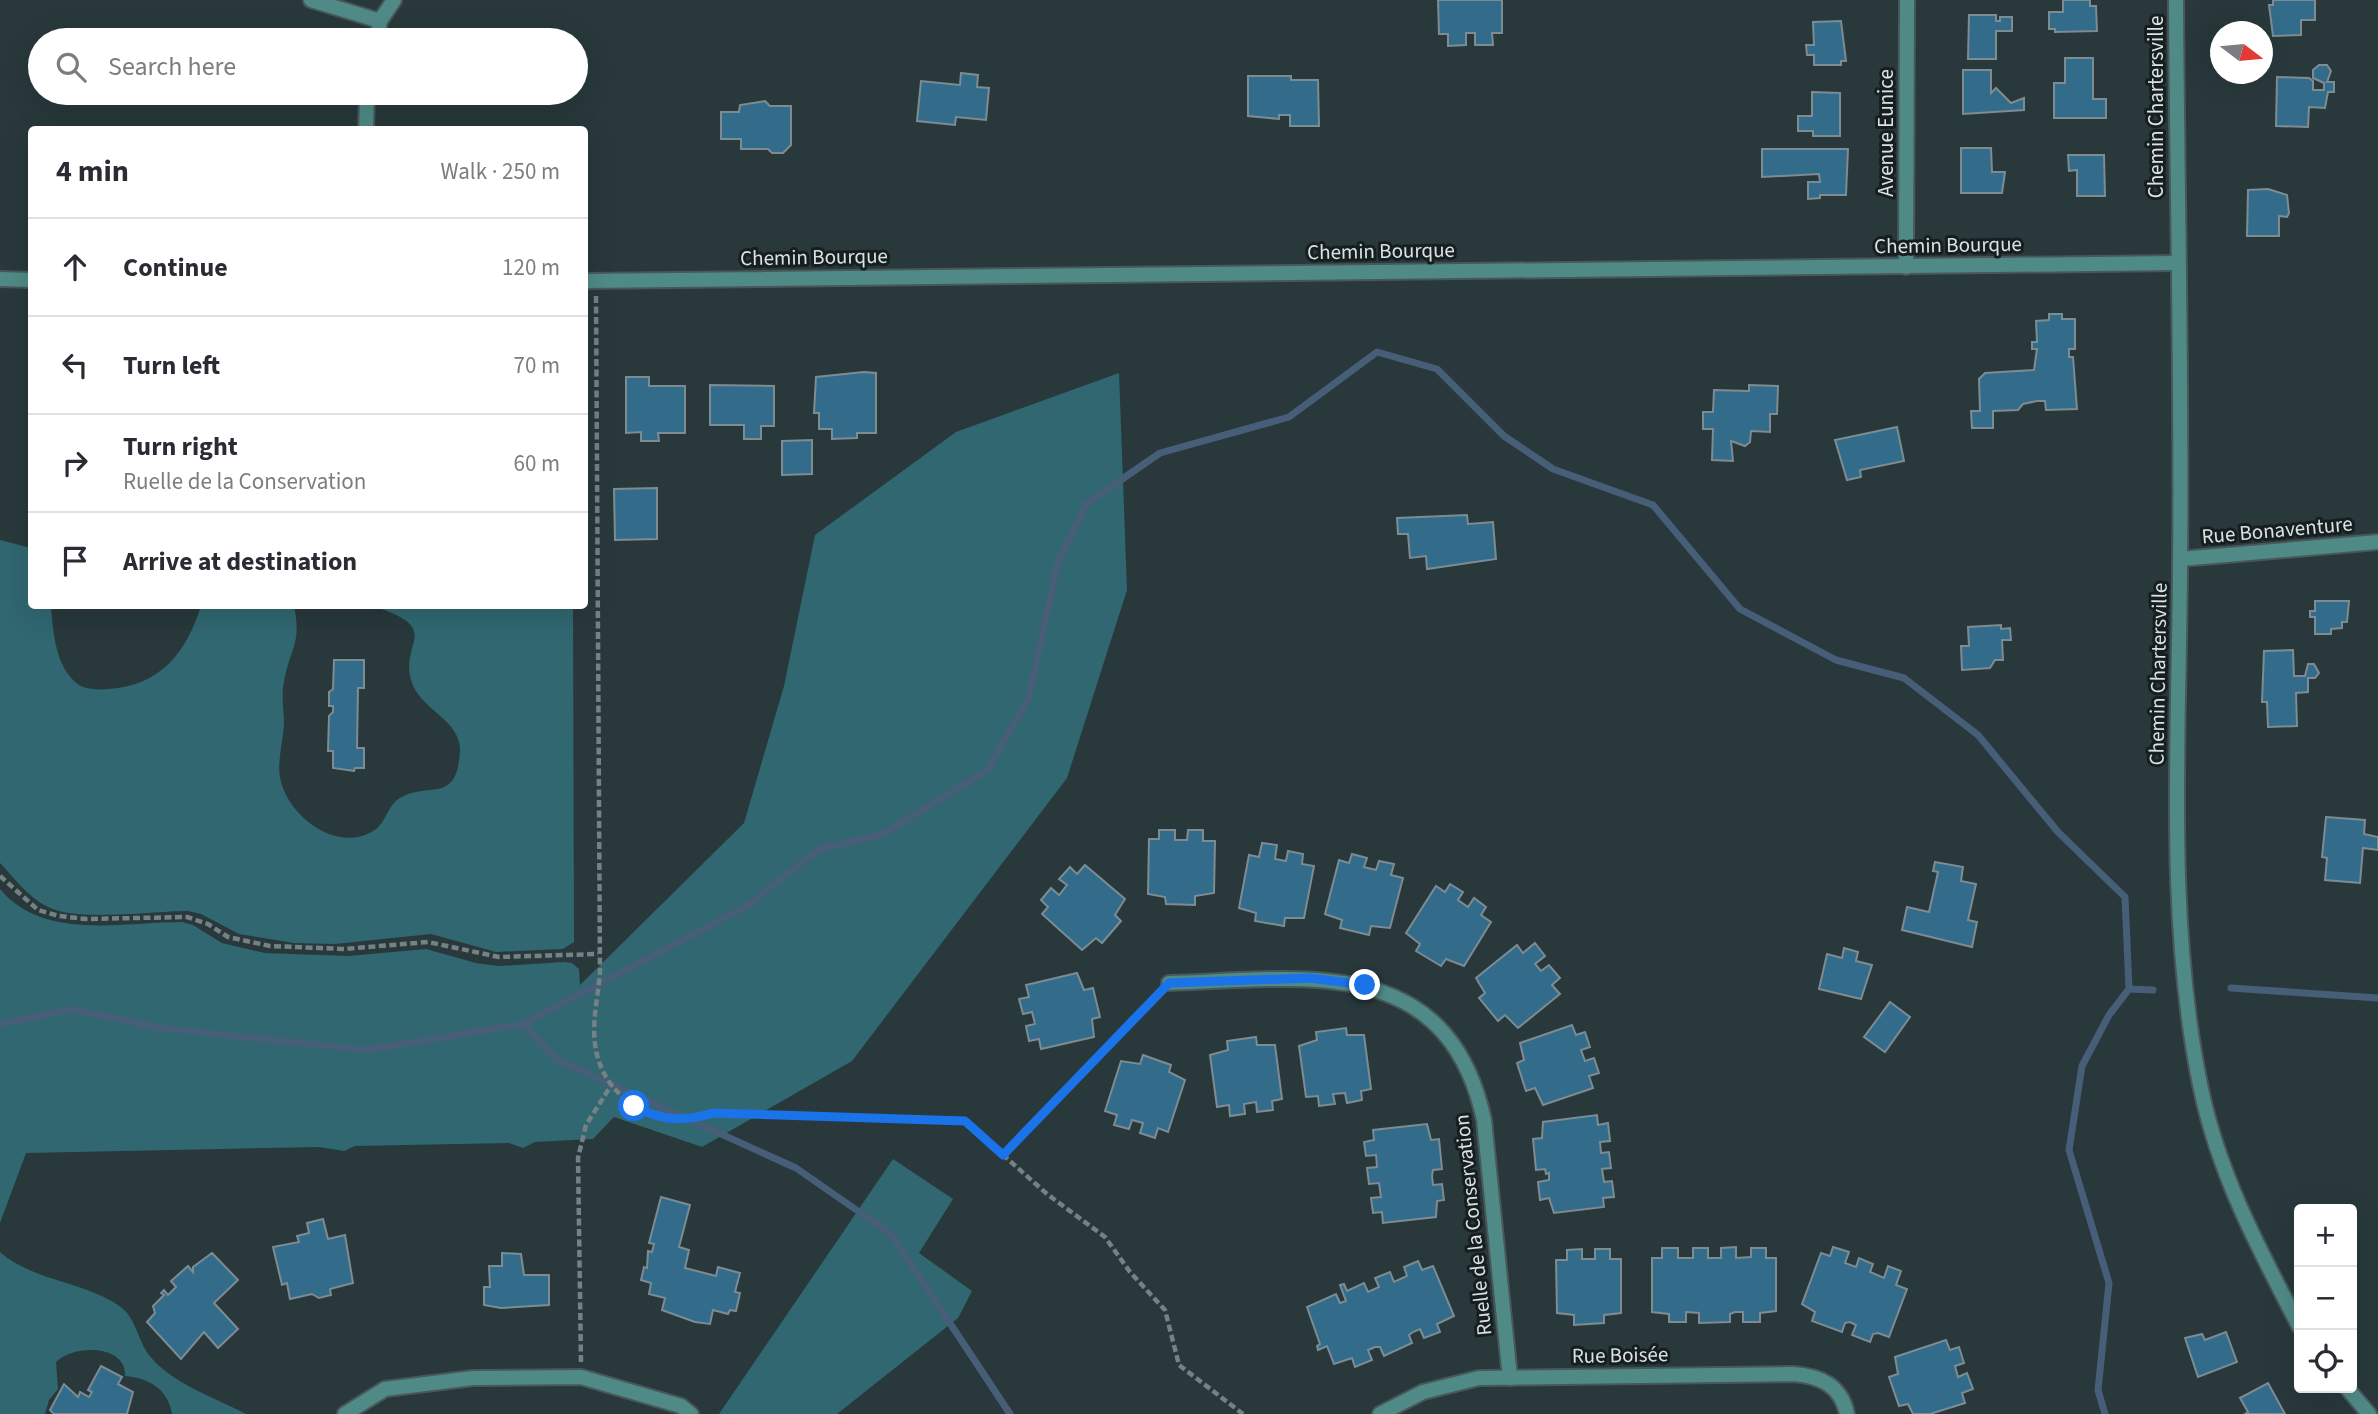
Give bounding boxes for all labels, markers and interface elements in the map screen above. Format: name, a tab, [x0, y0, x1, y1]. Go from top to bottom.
street label: Chemin Chartersville	[2141, 16, 2171, 198]
north arrow	[2210, 21, 2273, 84]
search box	[28, 28, 588, 105]
icon: search	[52, 48, 90, 86]
text: Search here	[108, 48, 236, 85]
street label: Avenue Eunice	[1871, 69, 1901, 197]
text: 4 min	[56, 150, 129, 193]
text: Walk · 250 m	[441, 155, 560, 188]
street label: Chemin Bourque	[1874, 229, 2022, 261]
street label: Chemin Bourque	[1307, 235, 1455, 267]
street label: Chemin Bourque	[740, 241, 888, 273]
icon: ahead	[56, 248, 94, 286]
text: Continue	[123, 249, 228, 286]
text: 120 m	[502, 251, 560, 284]
icon: left	[56, 346, 94, 384]
text: Turn left	[123, 347, 220, 384]
text: 70 m	[513, 349, 560, 382]
text: Turn right	[123, 428, 238, 465]
icon: right	[56, 444, 94, 482]
text: 60 m	[513, 447, 560, 480]
text: Ruelle de la Conservation	[123, 465, 366, 498]
street label: Rue Bonaventure	[2200, 508, 2354, 552]
icon: arrive	[56, 542, 94, 580]
text: Arrive at destination	[123, 543, 357, 580]
street label: Chemin Chartersville	[2141, 582, 2175, 766]
route end	[1349, 969, 1380, 1000]
route start	[618, 1090, 649, 1121]
street label: Ruelle de la Conservation	[1446, 1113, 1500, 1337]
map controls	[2294, 1204, 2357, 1393]
button: +	[2294, 1204, 2357, 1267]
button: −	[2294, 1267, 2357, 1330]
button: locate	[2294, 1330, 2357, 1393]
street label: Rue Boisée	[1571, 1339, 1669, 1371]

